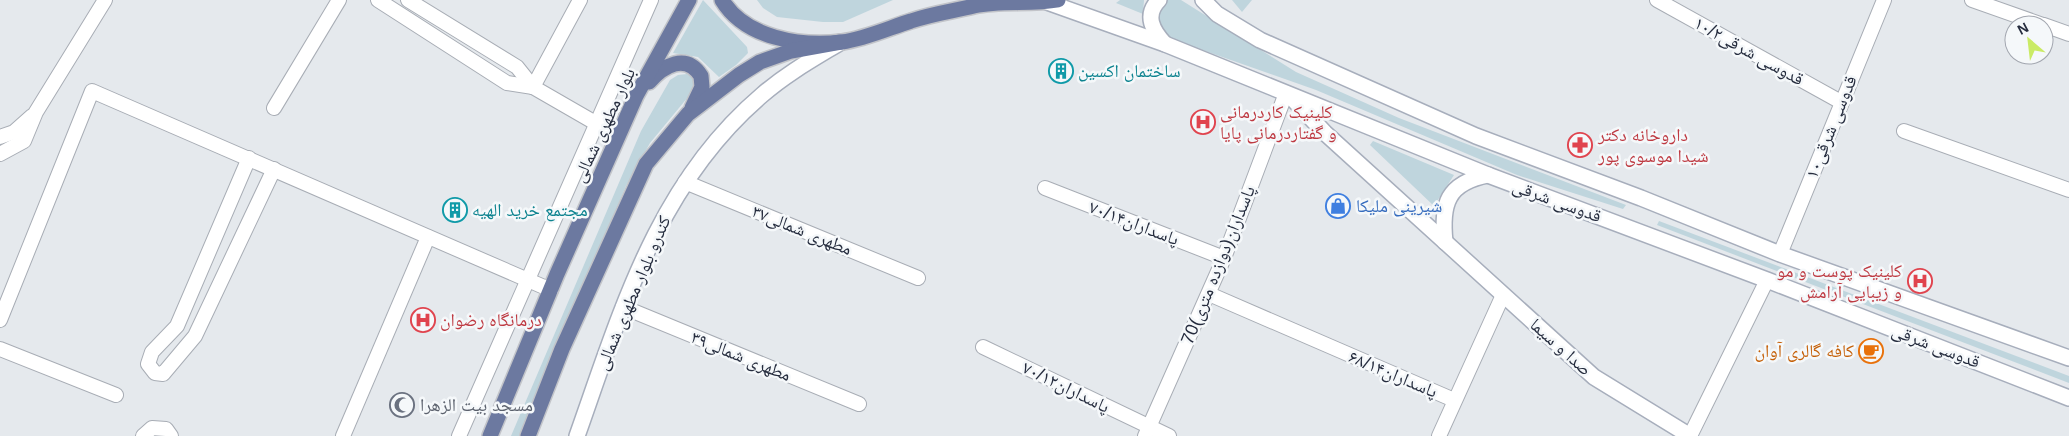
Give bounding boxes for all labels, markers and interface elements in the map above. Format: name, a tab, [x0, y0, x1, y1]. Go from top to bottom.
street label: قدوسی شرقی۱۰/۲	[1690, 13, 1807, 90]
north arrow	[2004, 15, 2054, 65]
text: N	[2015, 19, 2031, 38]
building icon: ساختمان اکسین	[1048, 58, 1074, 84]
place label: ساختمان اکسین	[1078, 61, 1181, 82]
street label: بلوار مطهری شمالی	[569, 65, 640, 186]
street label: قدوسی شرقی۱۰	[1801, 73, 1862, 182]
place label: کلینیک کاردرمانی و گفتاردرمانی پایا	[1220, 102, 1337, 144]
hospital icon: کلینیک کاردرمانی و گفتاردرمانی پایا	[1190, 109, 1216, 135]
place label: داروخانه دکتر شیدا موسوی پور	[1597, 125, 1709, 167]
pharmacy icon: داروخانه دکتر شیدا موسوی پور	[1567, 132, 1593, 158]
street label: قدوسی شرقی	[1510, 176, 1604, 227]
street label: 70پاسداران(دوازده متری)	[1177, 183, 1260, 348]
shop icon: شیرینى ملیکا	[1325, 193, 1351, 219]
place label: شیرینى ملیکا	[1356, 196, 1442, 217]
building icon: مجتمع خرید الهیه	[442, 197, 468, 223]
street label: پاسداران۷۰/۱۴	[1086, 197, 1182, 250]
place label: مجتمع خرید الهیه	[472, 200, 588, 222]
street label: مطهرى شمالى۳۷	[749, 201, 855, 260]
street label: کندرو بلوار مطهری شمالی	[591, 212, 676, 373]
place label: کلینیک پوست و مو و زیبایی آرامش	[1777, 261, 1903, 303]
hospital icon: کلینیک پوست و مو و زیبایی آرامش	[1907, 268, 1933, 294]
hospital icon: درمانگاه رضوان	[410, 307, 436, 333]
place label: درمانگاه رضوان	[440, 310, 542, 331]
street label: صدا و سیما	[1526, 314, 1596, 380]
street label: قدوسی شرقی	[1889, 320, 1983, 373]
street label: مطهرى شمالى۳۹	[688, 327, 794, 386]
cafe icon: کافه گالری آوان	[1858, 338, 1884, 364]
place label: کافه گالری آوان	[1755, 341, 1855, 362]
street label: پاسداران۶۸/۱۴	[1345, 346, 1440, 403]
street label: پاسداران۷۰/۱۲	[1019, 357, 1113, 418]
mosque icon: مسجد بیت الزهرا	[389, 392, 415, 418]
place label: مسجد بیت الزهرا	[420, 395, 533, 416]

